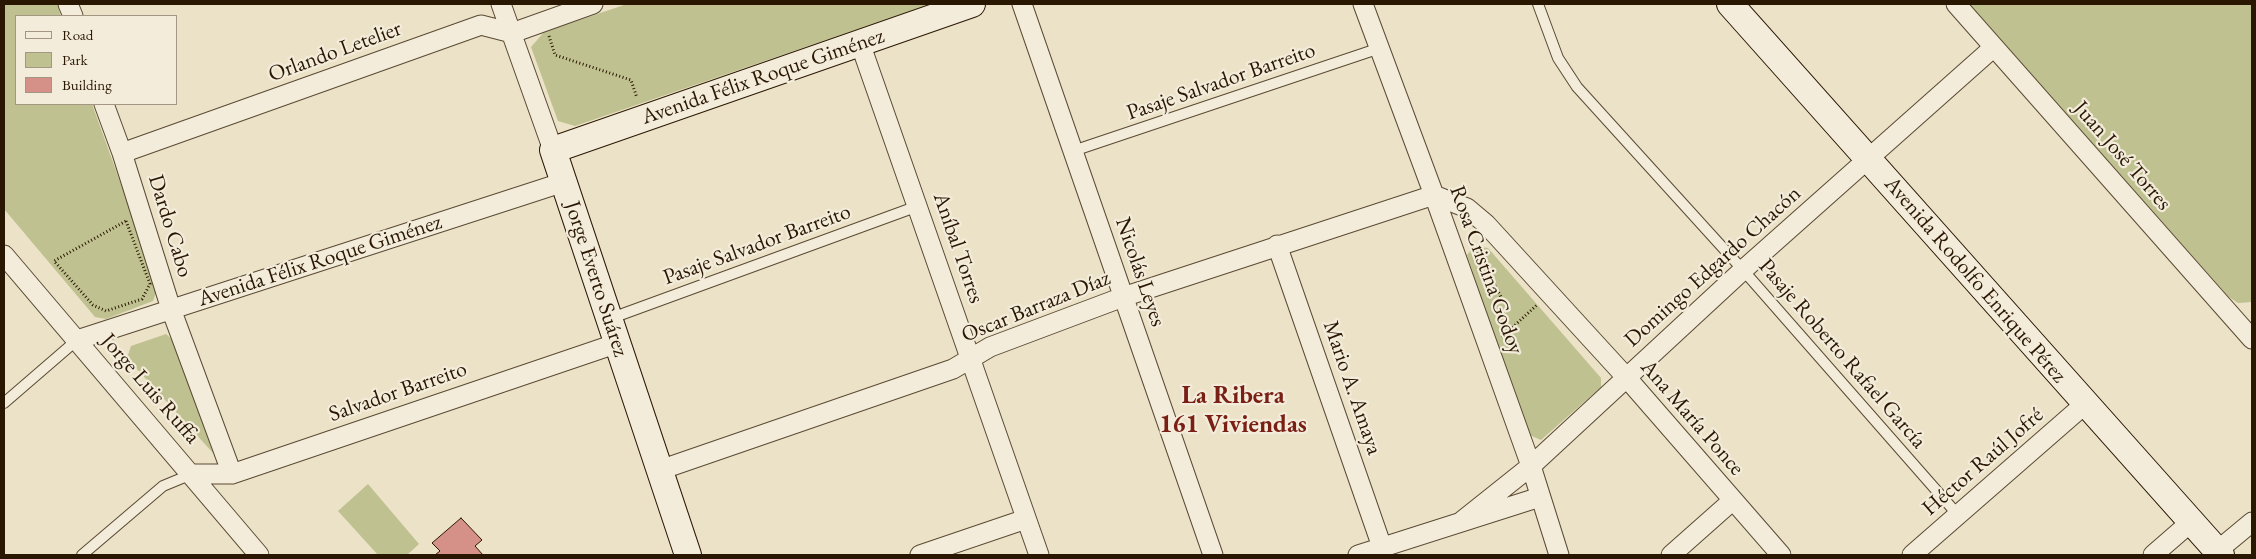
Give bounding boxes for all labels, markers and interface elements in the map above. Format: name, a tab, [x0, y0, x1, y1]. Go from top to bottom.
legend	[15, 15, 178, 105]
street label: Orlando Letelier	[265, 16, 405, 88]
street label: Avenida Félix Roque Giménez	[638, 23, 888, 131]
text: Road	[62, 25, 93, 44]
street label: Pasaje Salvador Barreito	[1123, 37, 1319, 127]
text: Park	[62, 50, 88, 69]
text: Building	[62, 75, 112, 94]
street label: Juan José Torres	[2067, 96, 2177, 216]
street label: Avenida Rodolfo Enrique Pérez	[1878, 171, 2072, 389]
street label: Dardo Cabo	[142, 172, 198, 280]
street label: Domingo Edgardo Chacón	[1619, 181, 1807, 353]
street label: Rosa Cristina Godoy	[1443, 182, 1529, 358]
street label: Aníbal Torres	[927, 189, 989, 307]
street label: Jorge Everto Suárez	[558, 198, 634, 360]
street label: Pasaje Salvador Barreito	[660, 199, 854, 291]
street label: Avenida Félix Roque Giménez	[195, 209, 445, 313]
street label: Nicolás Leyes	[1109, 214, 1171, 330]
street label: Pasaje Roberto Rafael García	[1752, 254, 1932, 454]
street label: Oscar Barraza Díaz	[958, 265, 1114, 349]
street label: Mario A. Amaya	[1317, 318, 1387, 458]
street label: Jorge Luis Ruffa	[95, 328, 205, 450]
street label: Ana María Ponce	[1635, 355, 1749, 481]
street label: Salvador Barreito	[325, 356, 471, 428]
district label: La Ribera 161 Viviendas	[1159, 381, 1307, 440]
street label: Héctor Raúl Jofré	[1917, 402, 2049, 522]

